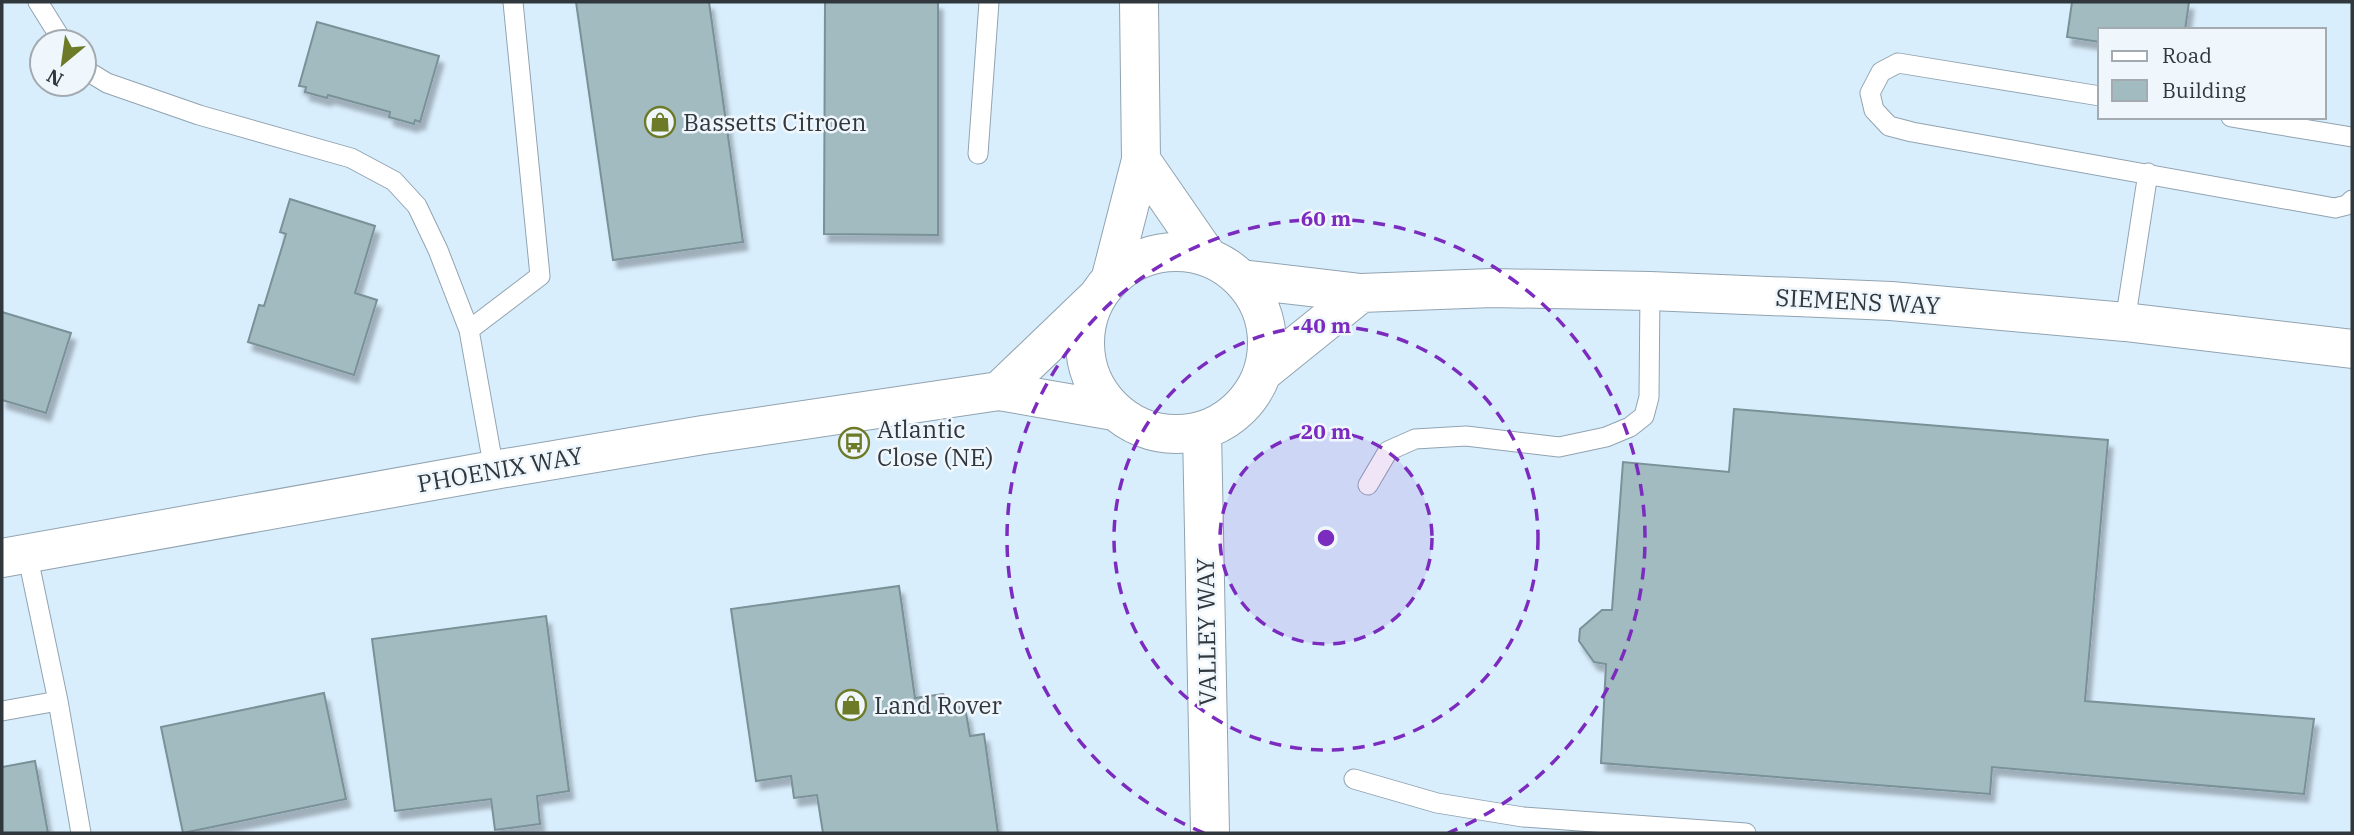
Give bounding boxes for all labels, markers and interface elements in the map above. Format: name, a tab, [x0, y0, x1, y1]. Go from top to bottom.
north arrow	[28, 28, 98, 98]
legend	[2098, 28, 2326, 119]
text: Road	[2162, 41, 2212, 69]
text: N	[42, 64, 67, 92]
text: Building	[2162, 76, 2247, 104]
shop icon: Bassetts Citroen	[643, 105, 677, 139]
place label: Bassetts Citroen	[683, 106, 867, 138]
text: 60 m	[1301, 204, 1351, 232]
street label: SIEMENS WAY	[1775, 281, 1941, 321]
text: 40 m	[1301, 311, 1351, 339]
place label: Atlantic Close (NE)	[877, 413, 993, 473]
text: 20 m	[1301, 417, 1351, 445]
bus stop icon: Atlantic Close (NE)	[837, 426, 871, 460]
street label: PHOENIX WAY	[415, 439, 585, 499]
centre of rings	[1314, 526, 1338, 550]
street label: VALLEY WAY	[1189, 558, 1223, 706]
shop icon: Land Rover	[834, 688, 868, 722]
place label: Land Rover	[874, 689, 1002, 721]

